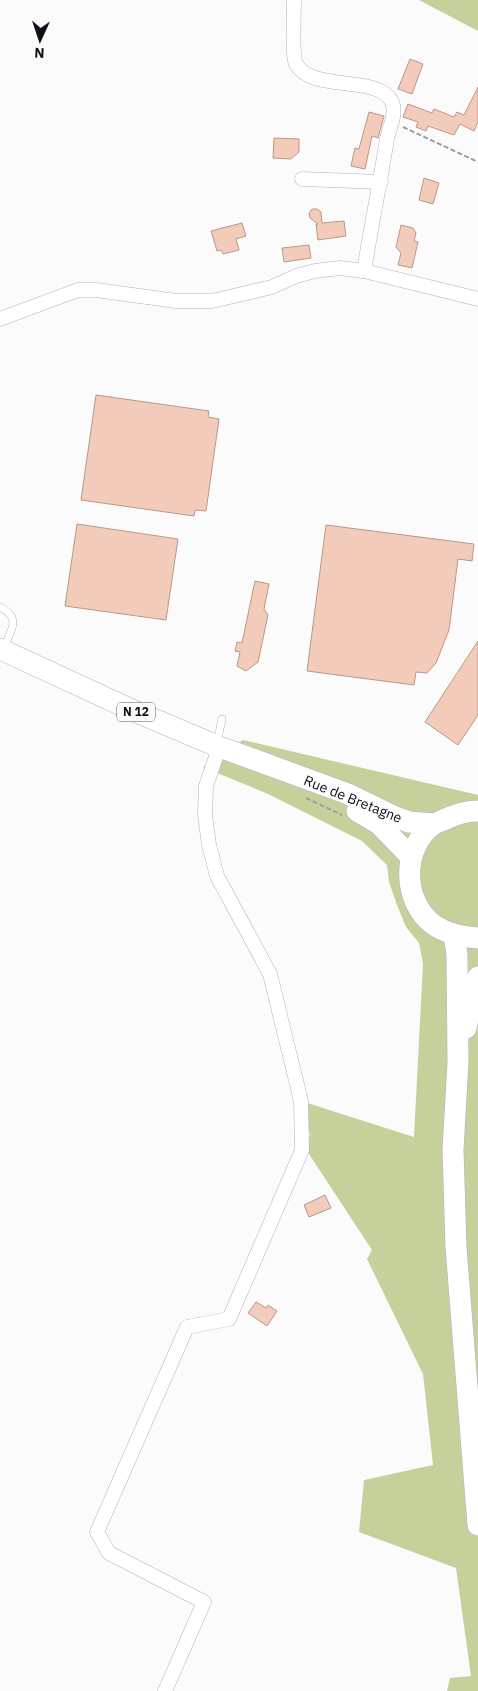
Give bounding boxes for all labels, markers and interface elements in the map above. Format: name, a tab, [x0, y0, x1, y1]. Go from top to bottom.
north arrow	[15, 15, 65, 65]
text: N	[34, 44, 45, 62]
road number: N 12	[117, 702, 155, 722]
street label: Rue de Bretagne	[301, 771, 405, 827]

